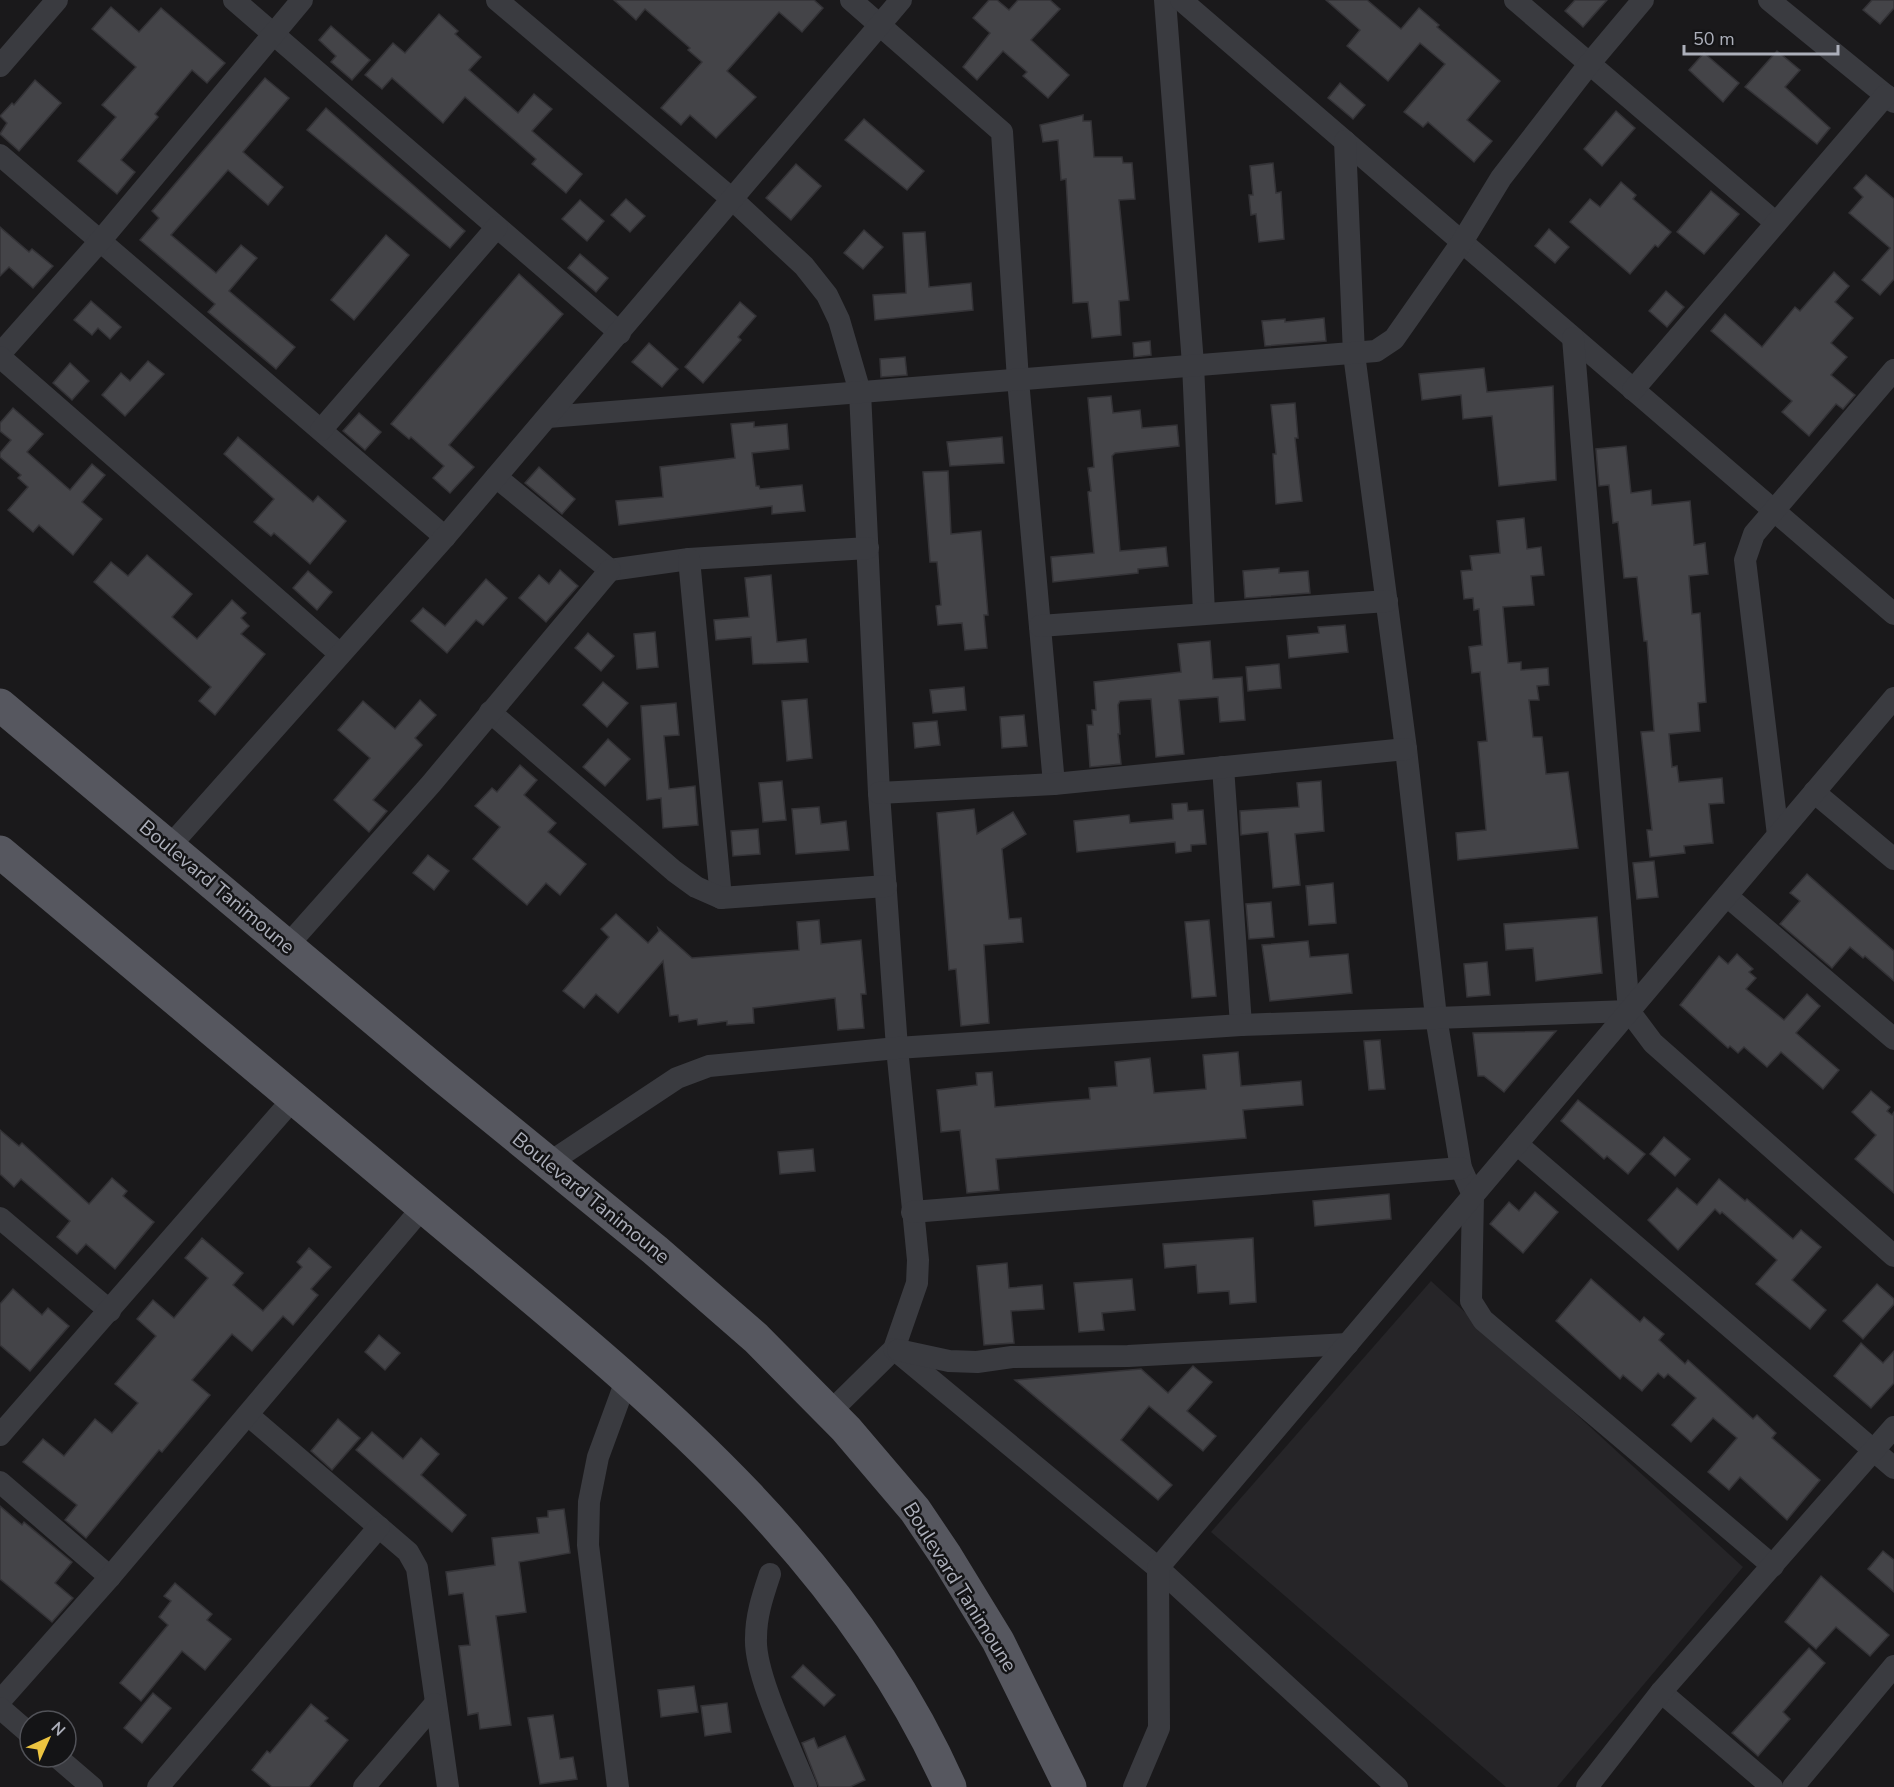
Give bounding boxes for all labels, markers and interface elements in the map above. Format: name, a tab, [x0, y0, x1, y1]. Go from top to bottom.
scale bar	[1684, 18, 1838, 56]
text: 50 m	[1693, 27, 1735, 51]
street label: Boulevard Tanimoune	[134, 814, 300, 960]
street label: Boulevard Tanimoune	[507, 1126, 675, 1270]
street label: Boulevard Tanimoune	[897, 1497, 1023, 1677]
north arrow	[18, 1709, 78, 1769]
text: N	[46, 1717, 70, 1741]

